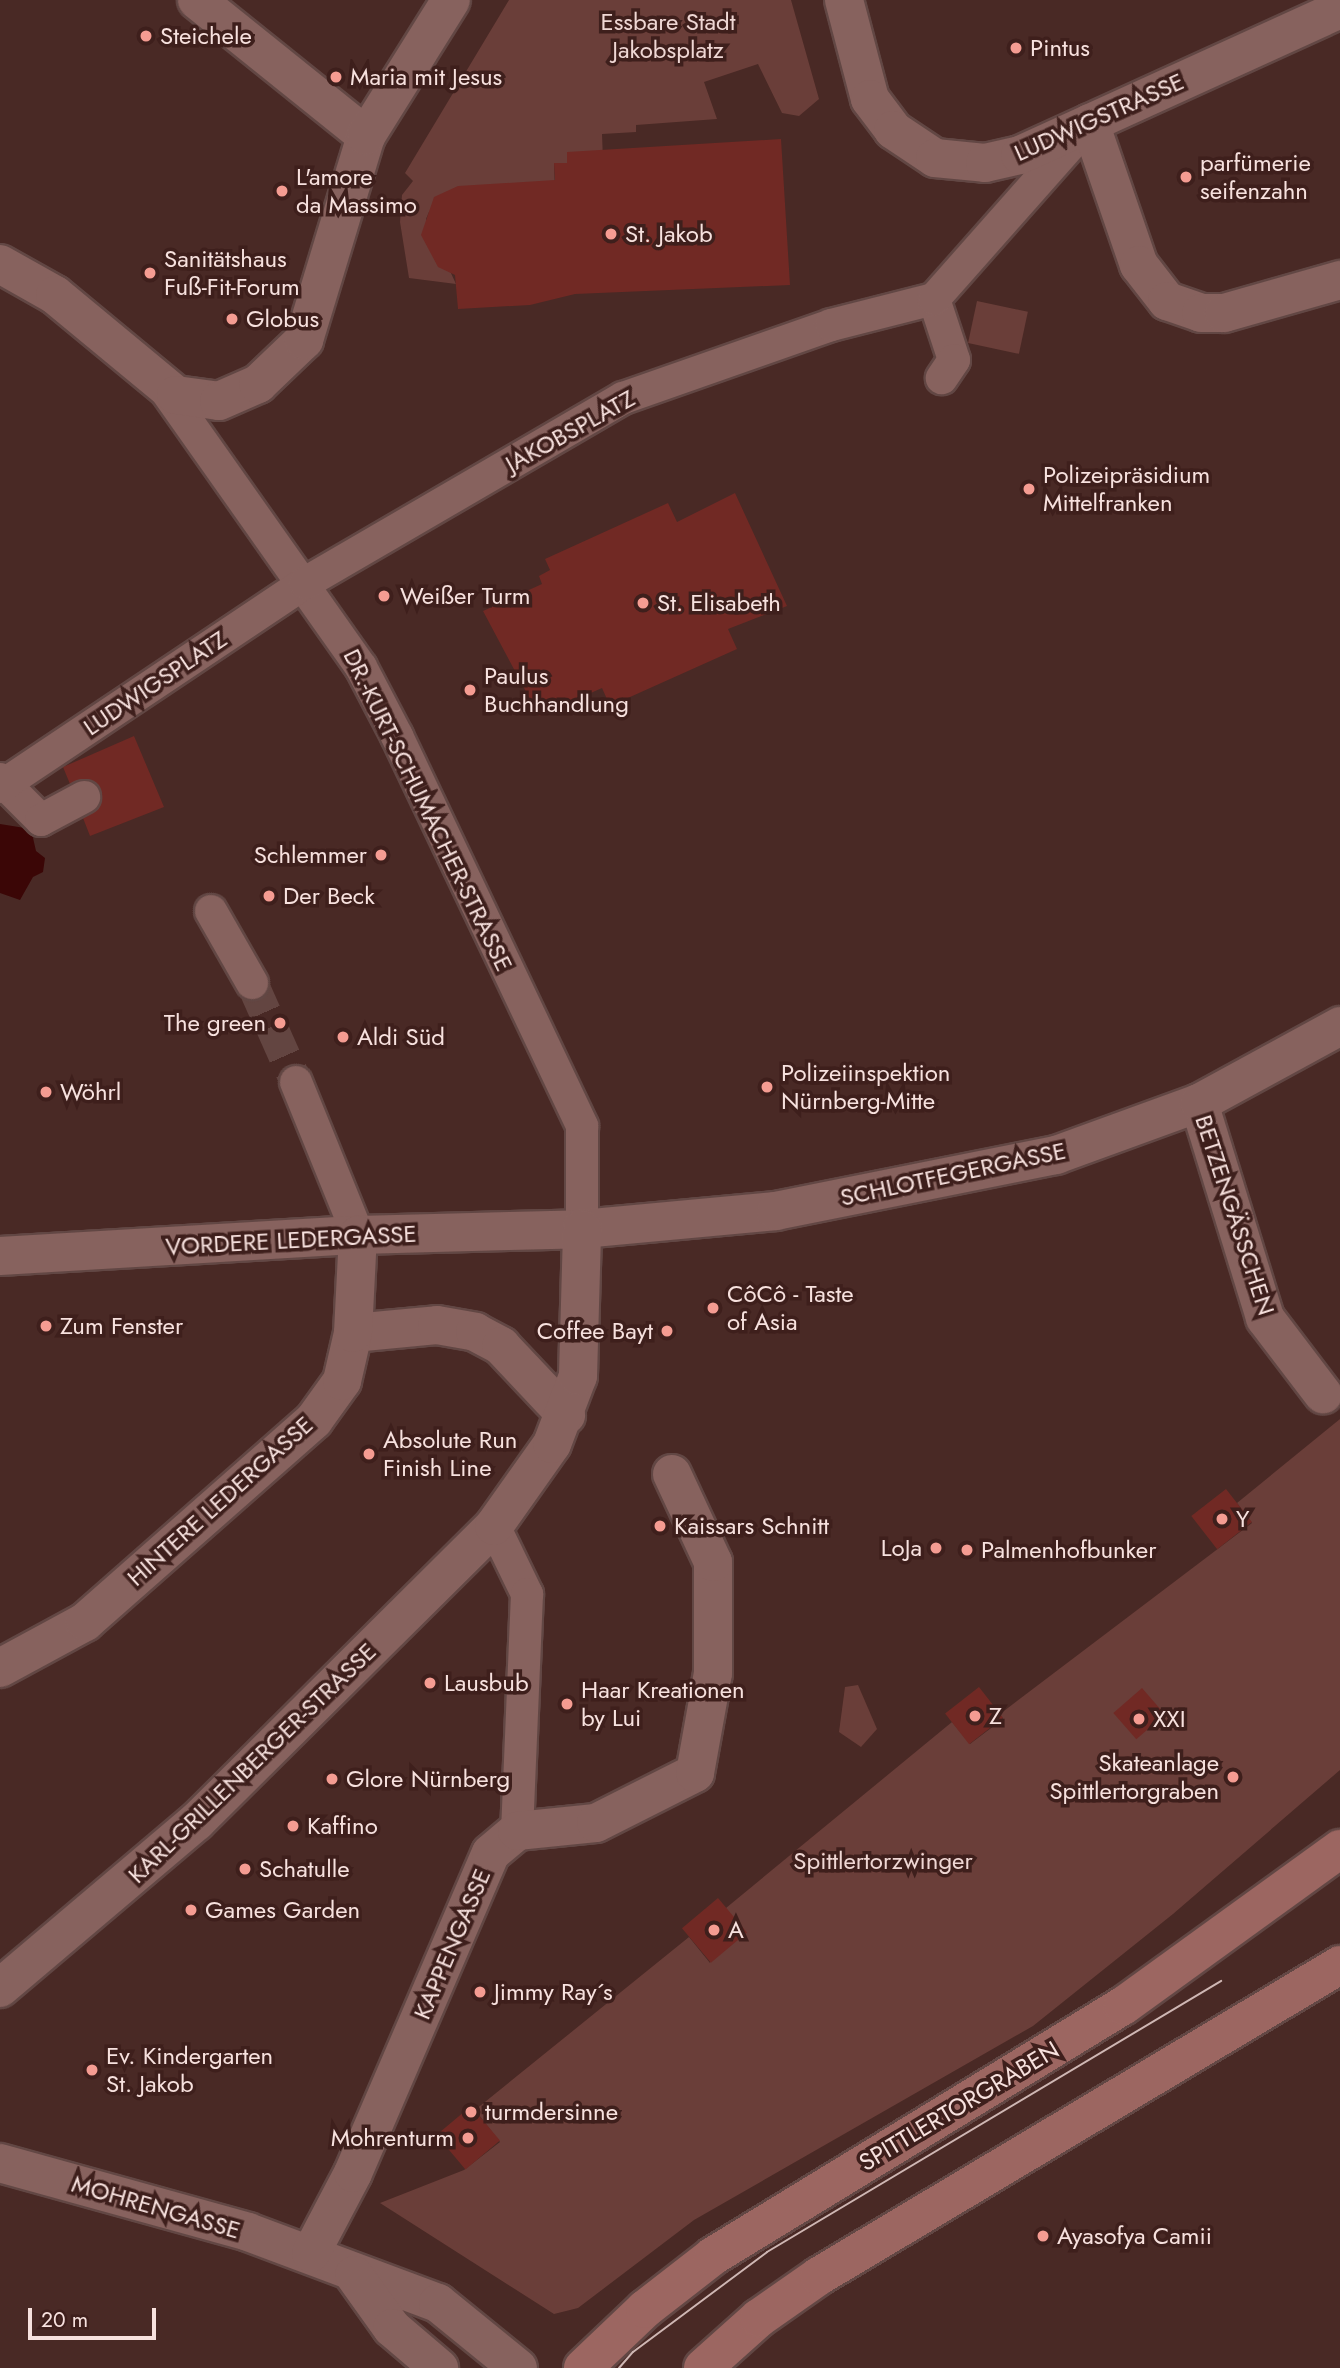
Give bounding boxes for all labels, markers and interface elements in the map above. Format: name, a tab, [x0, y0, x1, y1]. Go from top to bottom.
park label: Essbare Stadt Jakobsplatz	[600, 8, 736, 64]
place label: Steichele	[160, 22, 252, 50]
marker: Steichele	[138, 28, 154, 44]
place label: Pintus	[1030, 34, 1090, 62]
marker: Pintus	[1008, 40, 1024, 56]
place label: Maria mit Jesus	[350, 63, 502, 91]
street label: LUDWIGSTRASSE	[1010, 67, 1188, 167]
marker: Maria mit Jesus	[328, 69, 344, 85]
place label: parfümerie seifenzahn	[1200, 149, 1311, 205]
place label: L'amore da Massimo	[296, 163, 417, 219]
marker: parfümerie seifenzahn	[1178, 169, 1194, 185]
marker: L'amore da Massimo	[274, 183, 290, 199]
place label: St. Jakob	[625, 220, 713, 248]
marker: St. Jakob	[603, 226, 619, 242]
place label: Sanitätshaus Fuß-Fit-Forum	[164, 245, 300, 301]
marker: Sanitätshaus Fuß-Fit-Forum	[142, 265, 158, 281]
place label: Globus	[246, 305, 319, 333]
marker: Globus	[224, 311, 240, 327]
street label: JAKOBSPLATZ	[500, 384, 640, 478]
place label: Polizeipräsidium Mittelfranken	[1043, 461, 1210, 517]
marker: Polizeipräsidium Mittelfranken	[1021, 481, 1037, 497]
place label: Weißer Turm	[400, 582, 531, 610]
marker: Weißer Turm	[374, 586, 394, 606]
place label: St. Elisabeth	[657, 589, 781, 617]
marker: St. Elisabeth	[635, 595, 651, 611]
street label: LUDWIGSPLATZ	[78, 624, 232, 742]
street label: DR.-KURT-SCHUMACHER-STRASSE	[337, 644, 519, 976]
place label: Paulus Buchhandlung	[484, 662, 629, 718]
marker: Paulus Buchhandlung	[462, 682, 478, 698]
place label: Schlemmer	[254, 841, 367, 869]
marker: Schlemmer	[373, 847, 389, 863]
place label: Der Beck	[283, 882, 375, 910]
marker: Der Beck	[261, 888, 277, 904]
place label: The green	[164, 1009, 266, 1037]
marker: The green	[272, 1015, 288, 1031]
place label: Aldi Süd	[357, 1023, 445, 1051]
marker: Aldi Süd	[335, 1029, 351, 1045]
place label: Polizeiinspektion Nürnberg-Mitte	[781, 1059, 950, 1115]
place label: Wöhrl	[60, 1078, 121, 1106]
marker: Polizeiinspektion Nürnberg-Mitte	[759, 1079, 775, 1095]
marker: Wöhrl	[38, 1084, 54, 1100]
street label: BETZENGÄSSCHEN	[1189, 1111, 1281, 1319]
street label: SCHLOTFEGERGASSE	[838, 1136, 1068, 1212]
street label: VORDERE LEDERGASSE	[165, 1219, 417, 1261]
place label: CôCô - Taste of Asia	[727, 1280, 854, 1336]
marker: CôCô - Taste of Asia	[705, 1300, 721, 1316]
place label: Zum Fenster	[60, 1312, 183, 1340]
place label: Coffee Bayt	[537, 1317, 653, 1345]
marker: Zum Fenster	[38, 1318, 54, 1334]
marker: Coffee Bayt	[659, 1323, 675, 1339]
street label: HINTERE LEDERGASSE	[121, 1410, 319, 1592]
place label: Absolute Run Finish Line	[383, 1426, 517, 1482]
marker: Absolute Run Finish Line	[361, 1446, 377, 1462]
place label: Y	[1236, 1505, 1249, 1533]
marker: Y	[1214, 1511, 1230, 1527]
place label: Kaissars Schnitt	[674, 1512, 829, 1540]
marker: Kaissars Schnitt	[652, 1518, 668, 1534]
place label: LoJa	[881, 1534, 922, 1562]
place label: Palmenhofbunker	[981, 1536, 1156, 1564]
marker: LoJa	[928, 1540, 944, 1556]
marker: Palmenhofbunker	[959, 1542, 975, 1558]
street label: KARL-GRILLENBERGER-STRASSE	[122, 1637, 382, 1889]
place label: Lausbub	[444, 1669, 529, 1697]
marker: Lausbub	[422, 1675, 438, 1691]
place label: Haar Kreationen by Lui	[581, 1676, 745, 1732]
marker: Haar Kreationen by Lui	[559, 1696, 575, 1712]
place label: Z	[989, 1702, 1002, 1730]
place label: XXI	[1153, 1705, 1186, 1733]
marker: Z	[967, 1708, 983, 1724]
marker: XXI	[1131, 1711, 1147, 1727]
place label: Skateanlage Spittlertorgraben	[1049, 1749, 1219, 1805]
place label: Glore Nürnberg	[346, 1765, 510, 1793]
marker: Skateanlage Spittlertorgraben	[1225, 1769, 1241, 1785]
marker: Glore Nürnberg	[324, 1771, 340, 1787]
place label: Kaffino	[307, 1812, 378, 1840]
marker: Kaffino	[285, 1818, 301, 1834]
park label: Spittlertorzwinger	[793, 1847, 973, 1875]
place label: Schatulle	[259, 1855, 350, 1883]
marker: Schatulle	[237, 1861, 253, 1877]
street label: KAPPENGASSE	[407, 1864, 497, 2024]
place label: Games Garden	[205, 1896, 360, 1924]
marker: Games Garden	[183, 1902, 199, 1918]
place label: A	[728, 1916, 744, 1944]
marker: A	[706, 1922, 722, 1938]
place label: Jimmy Ray´s	[494, 1978, 613, 2006]
marker: Jimmy Ray´s	[472, 1984, 488, 2000]
street label: SPITTLERTORGRABEN	[854, 2035, 1064, 2177]
place label: Ev. Kindergarten St. Jakob	[106, 2042, 273, 2098]
marker: Ev. Kindergarten St. Jakob	[84, 2062, 100, 2078]
place label: turmdersinne	[485, 2098, 618, 2126]
marker: turmdersinne	[463, 2104, 479, 2120]
place label: Mohrenturm	[331, 2124, 454, 2152]
marker: Mohrenturm	[460, 2130, 476, 2146]
street label: MOHRENGASSE	[68, 2169, 244, 2245]
place label: Ayasofya Camii	[1057, 2222, 1212, 2250]
marker: Ayasofya Camii	[1035, 2228, 1051, 2244]
scale bar	[32, 2294, 159, 2338]
text: 20 m	[41, 2305, 88, 2335]

